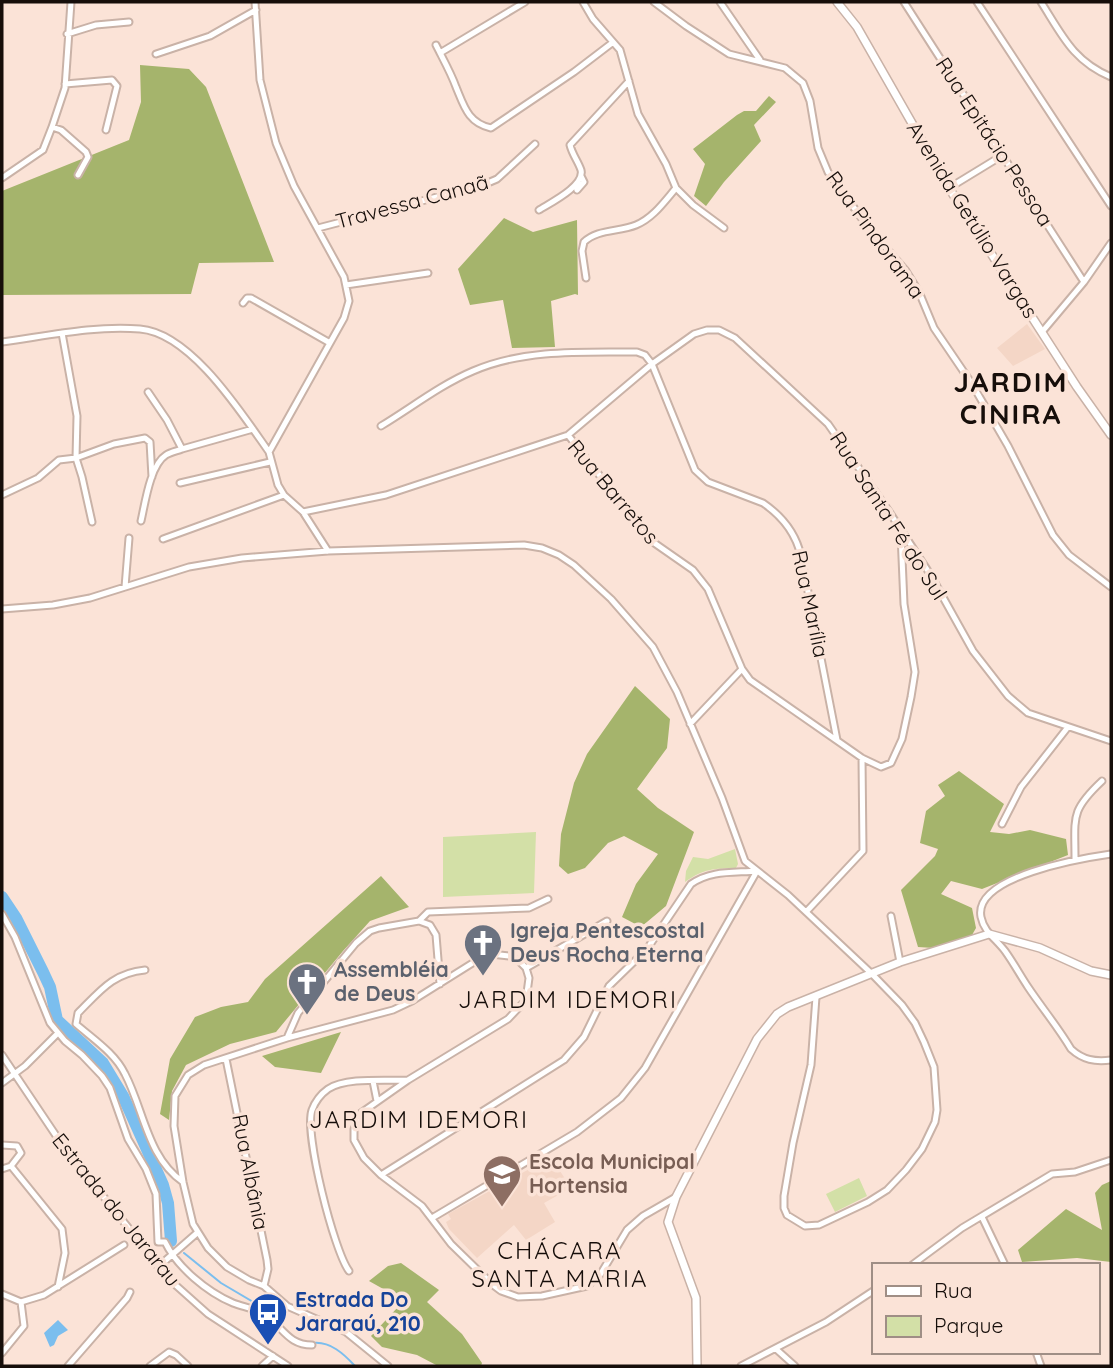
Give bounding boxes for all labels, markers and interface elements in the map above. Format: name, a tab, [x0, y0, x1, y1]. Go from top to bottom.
street label: Rua Epitácio Pessoa	[930, 52, 1059, 231]
street label: Avenida Getúlio Vargas	[902, 116, 1044, 322]
street label: Rua Pindorama	[821, 166, 931, 303]
street label: Travessa Canaã	[332, 168, 491, 234]
district label: JARDIM CINIRA	[954, 364, 1068, 431]
street label: Rua Santa Fé do Sul	[825, 426, 953, 604]
street label: Rua Barretos	[563, 434, 665, 549]
street label: Rua Marília	[787, 548, 835, 660]
place label: Igreja Pentescostal Deus Rocha Eterna	[510, 917, 705, 967]
church icon: Igreja Pentescostal Deus Rocha Eterna	[462, 922, 504, 977]
place label: Assembléia de Deus	[334, 956, 449, 1006]
church icon: Assembléia de Deus	[286, 961, 328, 1016]
district label: JARDIM IDEMORI	[458, 984, 678, 1014]
district label: JARDIM IDEMORI	[309, 1104, 529, 1134]
street label: Rua Albânia	[227, 1112, 275, 1232]
street label: Estrada do Jararau	[47, 1128, 186, 1291]
place label: Escola Municipal Hortensia	[529, 1148, 695, 1198]
school or university icon: Escola Municipal Hortensia	[481, 1153, 523, 1208]
district label: CHÁCARA SANTA MARIA	[472, 1235, 648, 1293]
legend	[872, 1263, 1099, 1354]
text: Rua	[934, 1277, 973, 1303]
place label: Estrada Do Jararaú, 210	[295, 1286, 421, 1336]
bus stop icon: Estrada Do Jararaú, 210	[247, 1291, 289, 1346]
text: Parque	[934, 1312, 1003, 1338]

